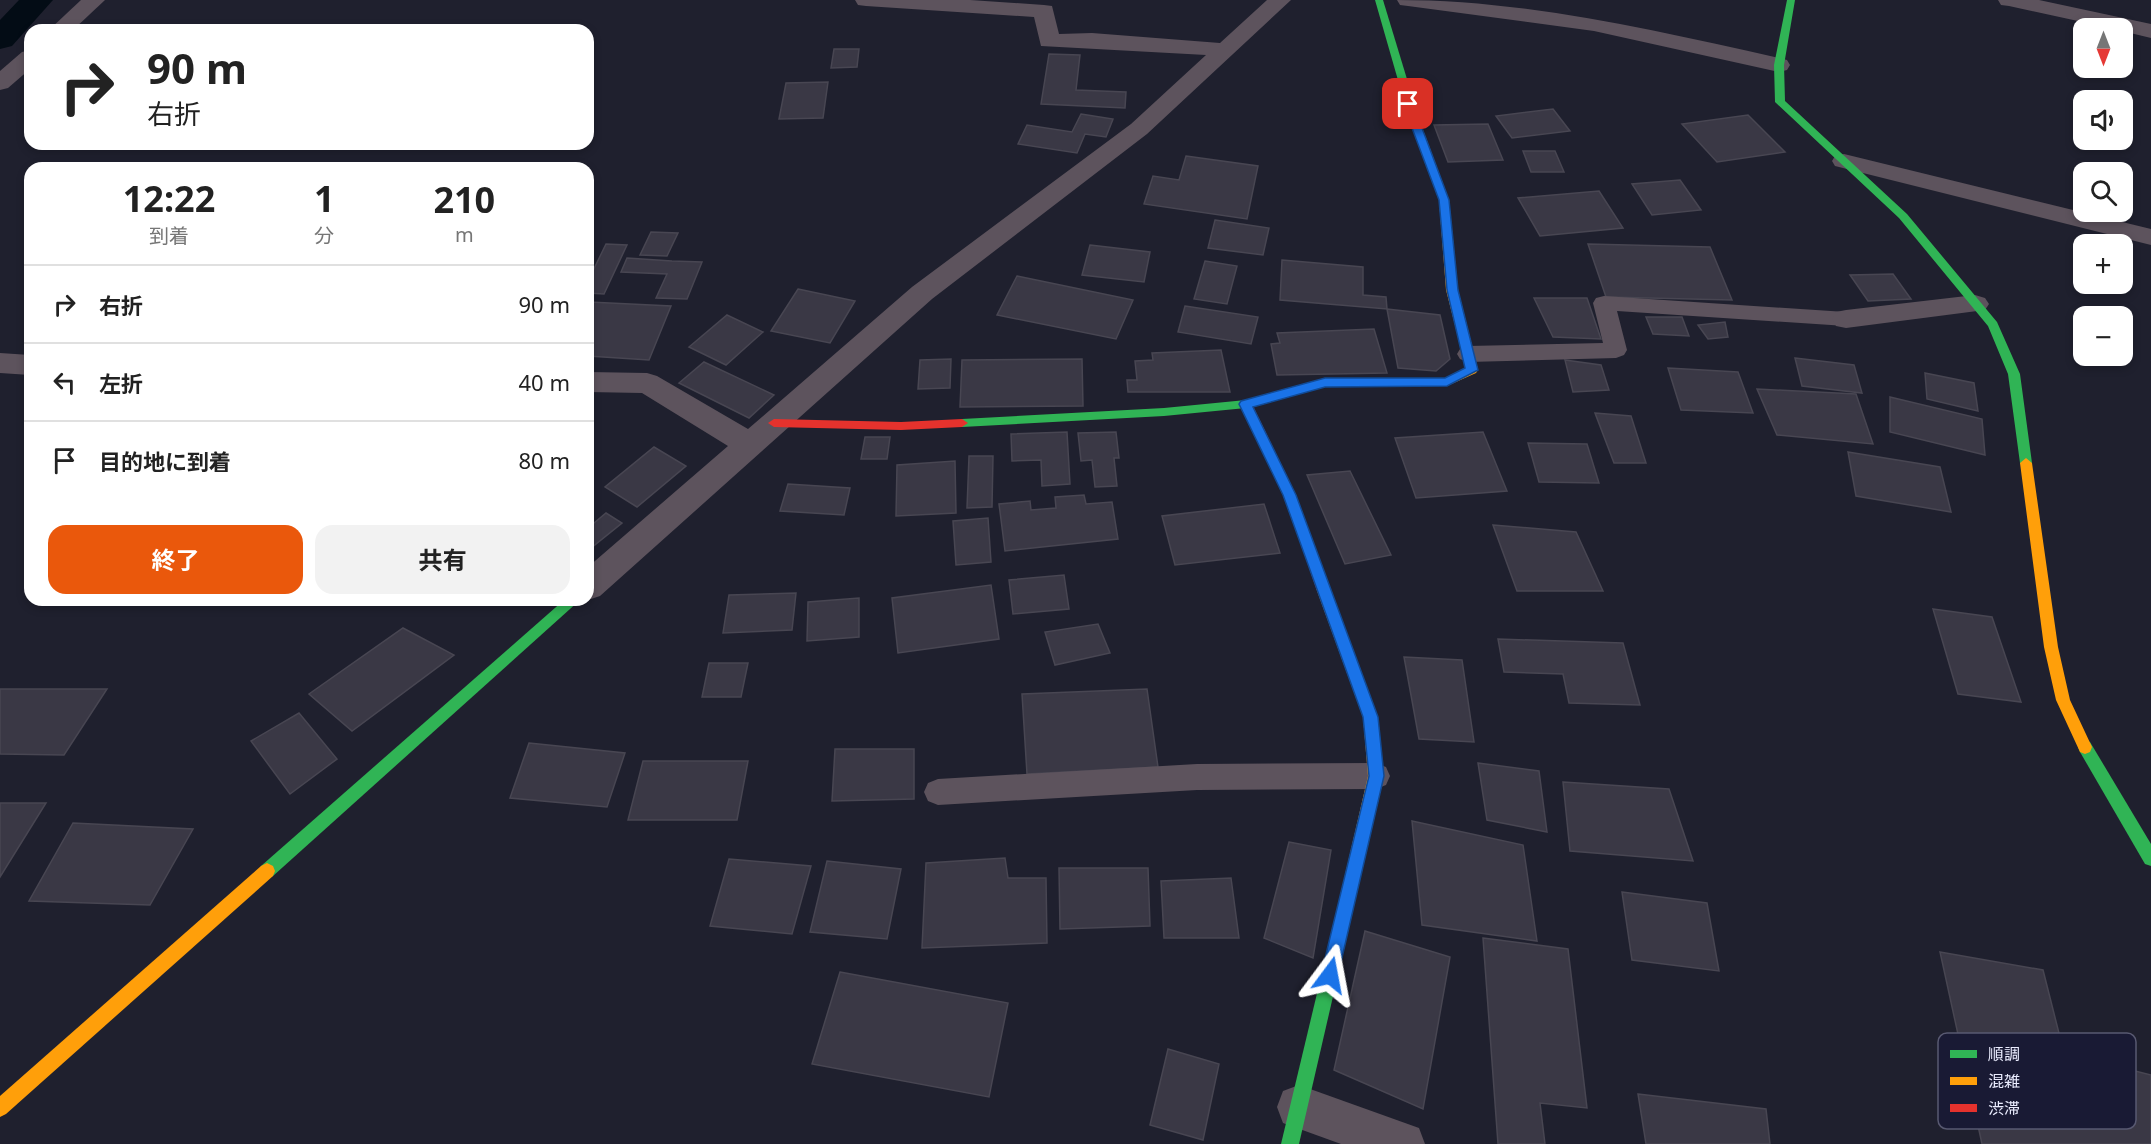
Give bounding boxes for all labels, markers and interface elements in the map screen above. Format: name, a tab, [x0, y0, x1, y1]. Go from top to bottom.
north arrow	[2073, 18, 2133, 78]
map controls	[2073, 18, 2133, 366]
text: 90 m	[147, 39, 247, 96]
icon: right	[48, 48, 126, 126]
pin	[1382, 78, 1433, 129]
icon: arrive	[1391, 87, 1424, 120]
button: sound	[2073, 90, 2133, 150]
text: 右折	[147, 95, 201, 132]
button: search	[2073, 162, 2133, 222]
text: 12:22	[123, 174, 215, 223]
text: 1	[314, 174, 335, 223]
text: 210	[433, 175, 495, 224]
text: m	[455, 221, 474, 248]
text: 到着	[149, 222, 189, 249]
text: 分	[314, 222, 334, 249]
button: +	[2073, 234, 2133, 294]
icon: right	[48, 288, 81, 321]
text: 90 m	[519, 289, 570, 319]
text: 右折	[99, 290, 143, 320]
button: −	[2073, 306, 2133, 366]
icon: left	[48, 366, 81, 399]
text: 40 m	[519, 367, 570, 397]
text: 左折	[99, 368, 143, 398]
icon: arrive	[48, 444, 81, 477]
text: 80 m	[519, 445, 570, 475]
text: 目的地に到着	[99, 446, 231, 476]
button: 終了	[48, 525, 303, 594]
button: 共有	[315, 525, 570, 594]
position arrow	[1298, 943, 1362, 1007]
legend	[1938, 1033, 2136, 1129]
text: 順調	[1988, 1043, 2020, 1065]
text: 混雑	[1988, 1070, 2020, 1092]
text: 渋滞	[1988, 1097, 2020, 1119]

